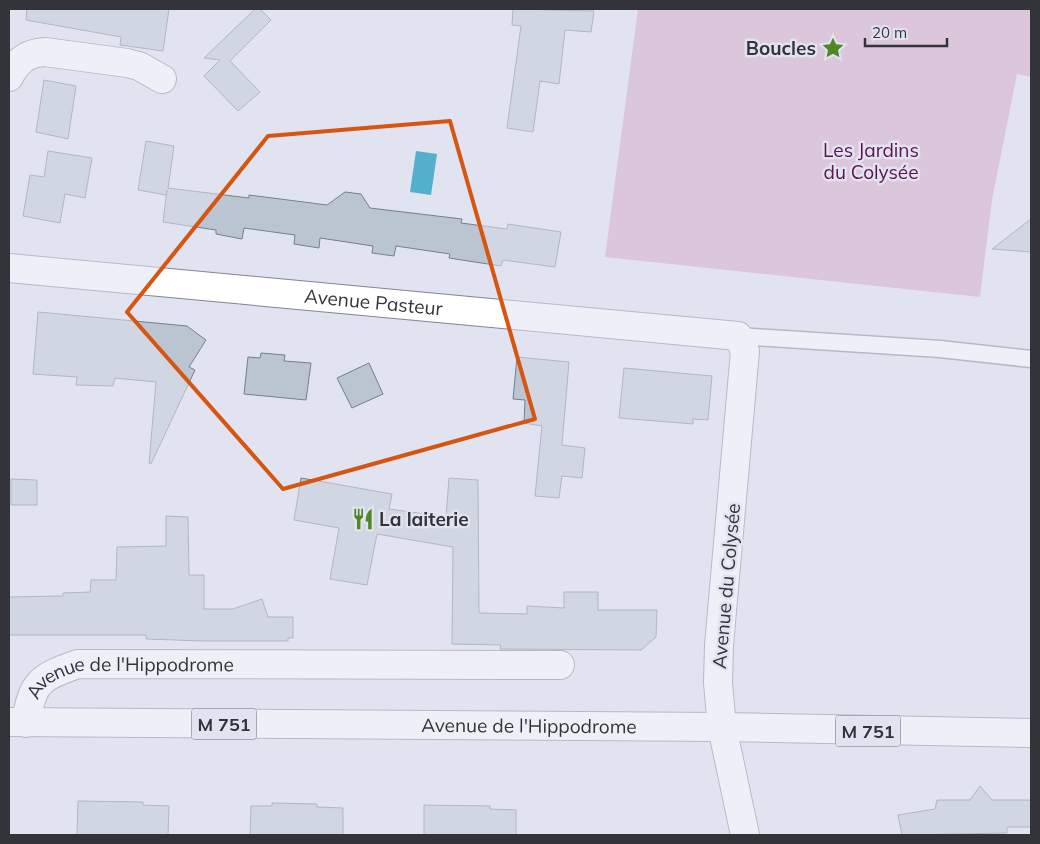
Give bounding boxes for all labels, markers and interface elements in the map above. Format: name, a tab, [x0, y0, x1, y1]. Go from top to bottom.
scale bar	[865, 15, 948, 47]
text: 20 m	[872, 23, 907, 42]
place icon: Boucles	[820, 35, 846, 61]
place label: Boucles	[746, 36, 816, 60]
park label: Les Jardins du Colysée	[823, 138, 919, 184]
street label: Avenue Pasteur	[303, 284, 444, 320]
street label: Avenue du Colysée	[707, 502, 745, 670]
restaurant icon: La laiterie	[350, 506, 376, 532]
place label: La laiterie	[379, 507, 469, 531]
street label: Avenue de l'Hippodrome	[21, 652, 234, 703]
road number: M 751	[192, 709, 256, 740]
street label: Avenue de l'Hippodrome	[421, 713, 637, 738]
road number: M 751	[836, 716, 900, 746]

